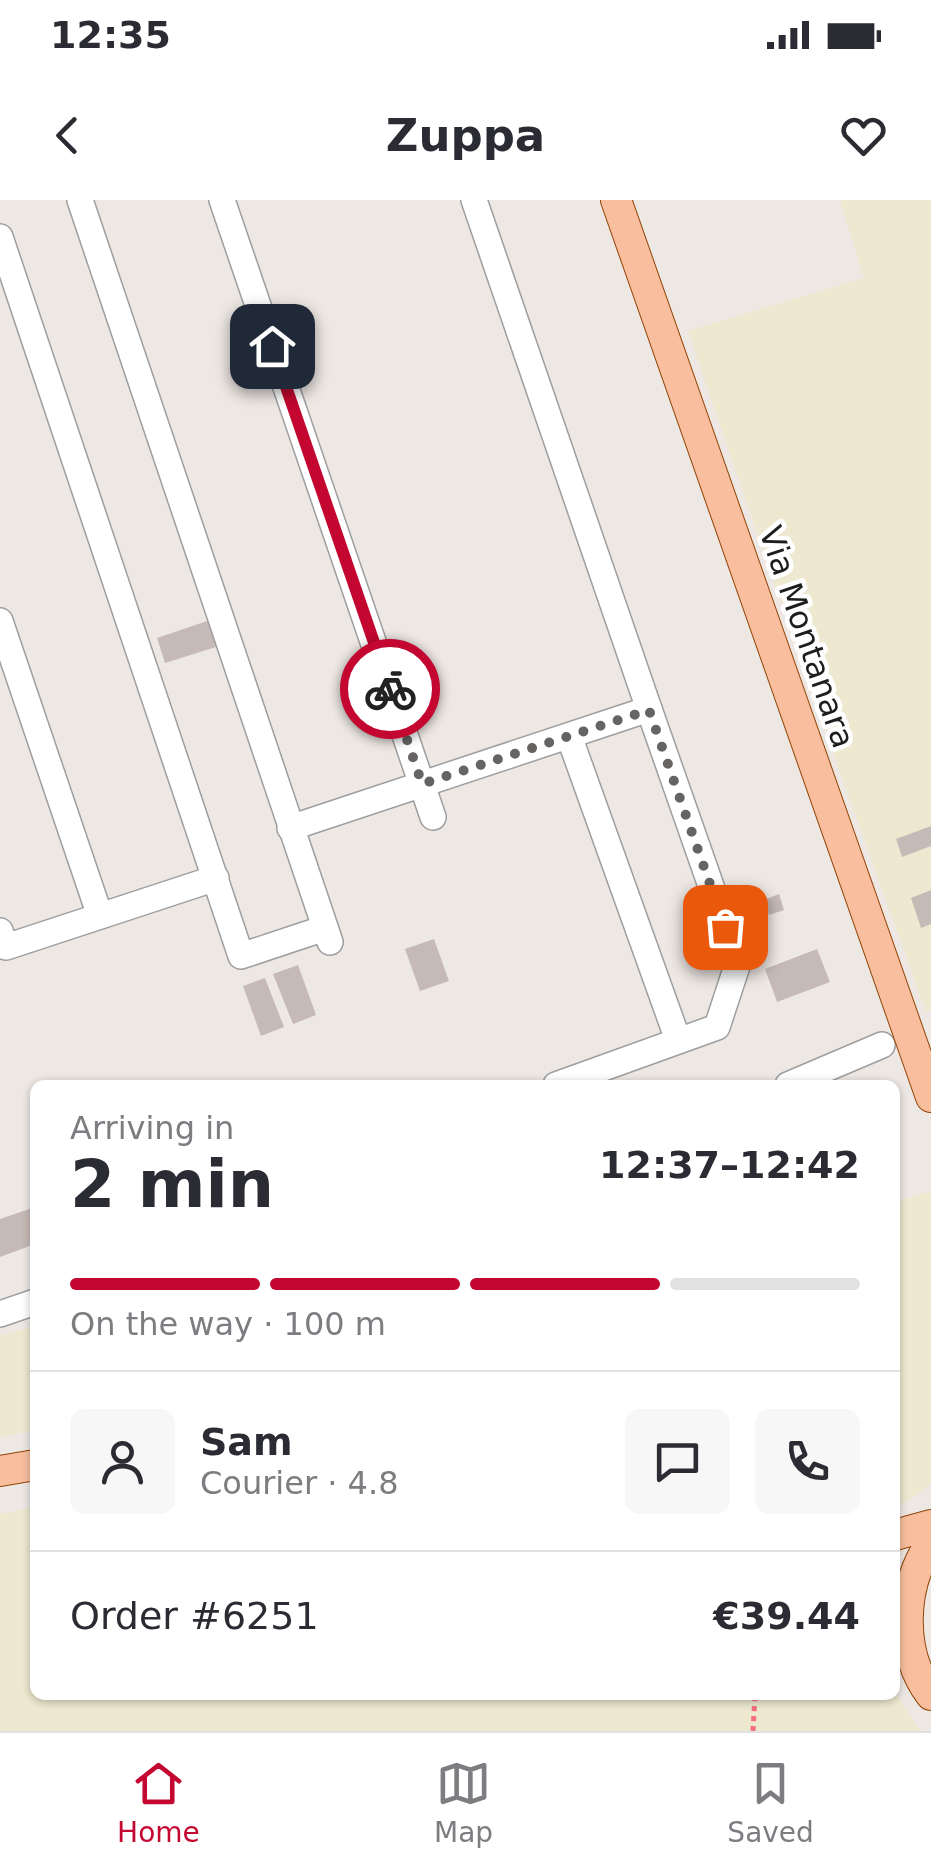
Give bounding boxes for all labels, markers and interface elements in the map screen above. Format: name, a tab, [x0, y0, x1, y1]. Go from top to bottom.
text: 12:35	[50, 13, 171, 57]
icon: back	[40, 108, 95, 163]
icon: heart	[836, 108, 891, 163]
text: Zuppa	[386, 109, 545, 162]
pin	[230, 304, 315, 389]
icon: home	[245, 319, 300, 374]
street label: Via Montanara	[751, 521, 863, 753]
courier	[340, 639, 440, 739]
icon: bike	[363, 662, 418, 717]
pin	[683, 885, 768, 970]
icon: bag	[698, 900, 753, 955]
text: Arriving in	[70, 1109, 234, 1147]
text: 12:37–12:42	[599, 1143, 860, 1187]
text: 2 min	[70, 1147, 274, 1222]
text: On the way · 100 m	[70, 1305, 386, 1343]
button: person	[70, 1409, 175, 1514]
button: chat	[625, 1409, 730, 1514]
button: phone	[755, 1409, 860, 1514]
text: Sam	[200, 1420, 293, 1464]
text: Courier · 4.8	[200, 1464, 399, 1502]
text: Order #6251	[70, 1594, 319, 1638]
text: €39.44	[713, 1594, 860, 1638]
tab: Home	[117, 1756, 200, 1849]
tab: Map	[434, 1756, 493, 1849]
tab: Saved	[727, 1756, 814, 1849]

